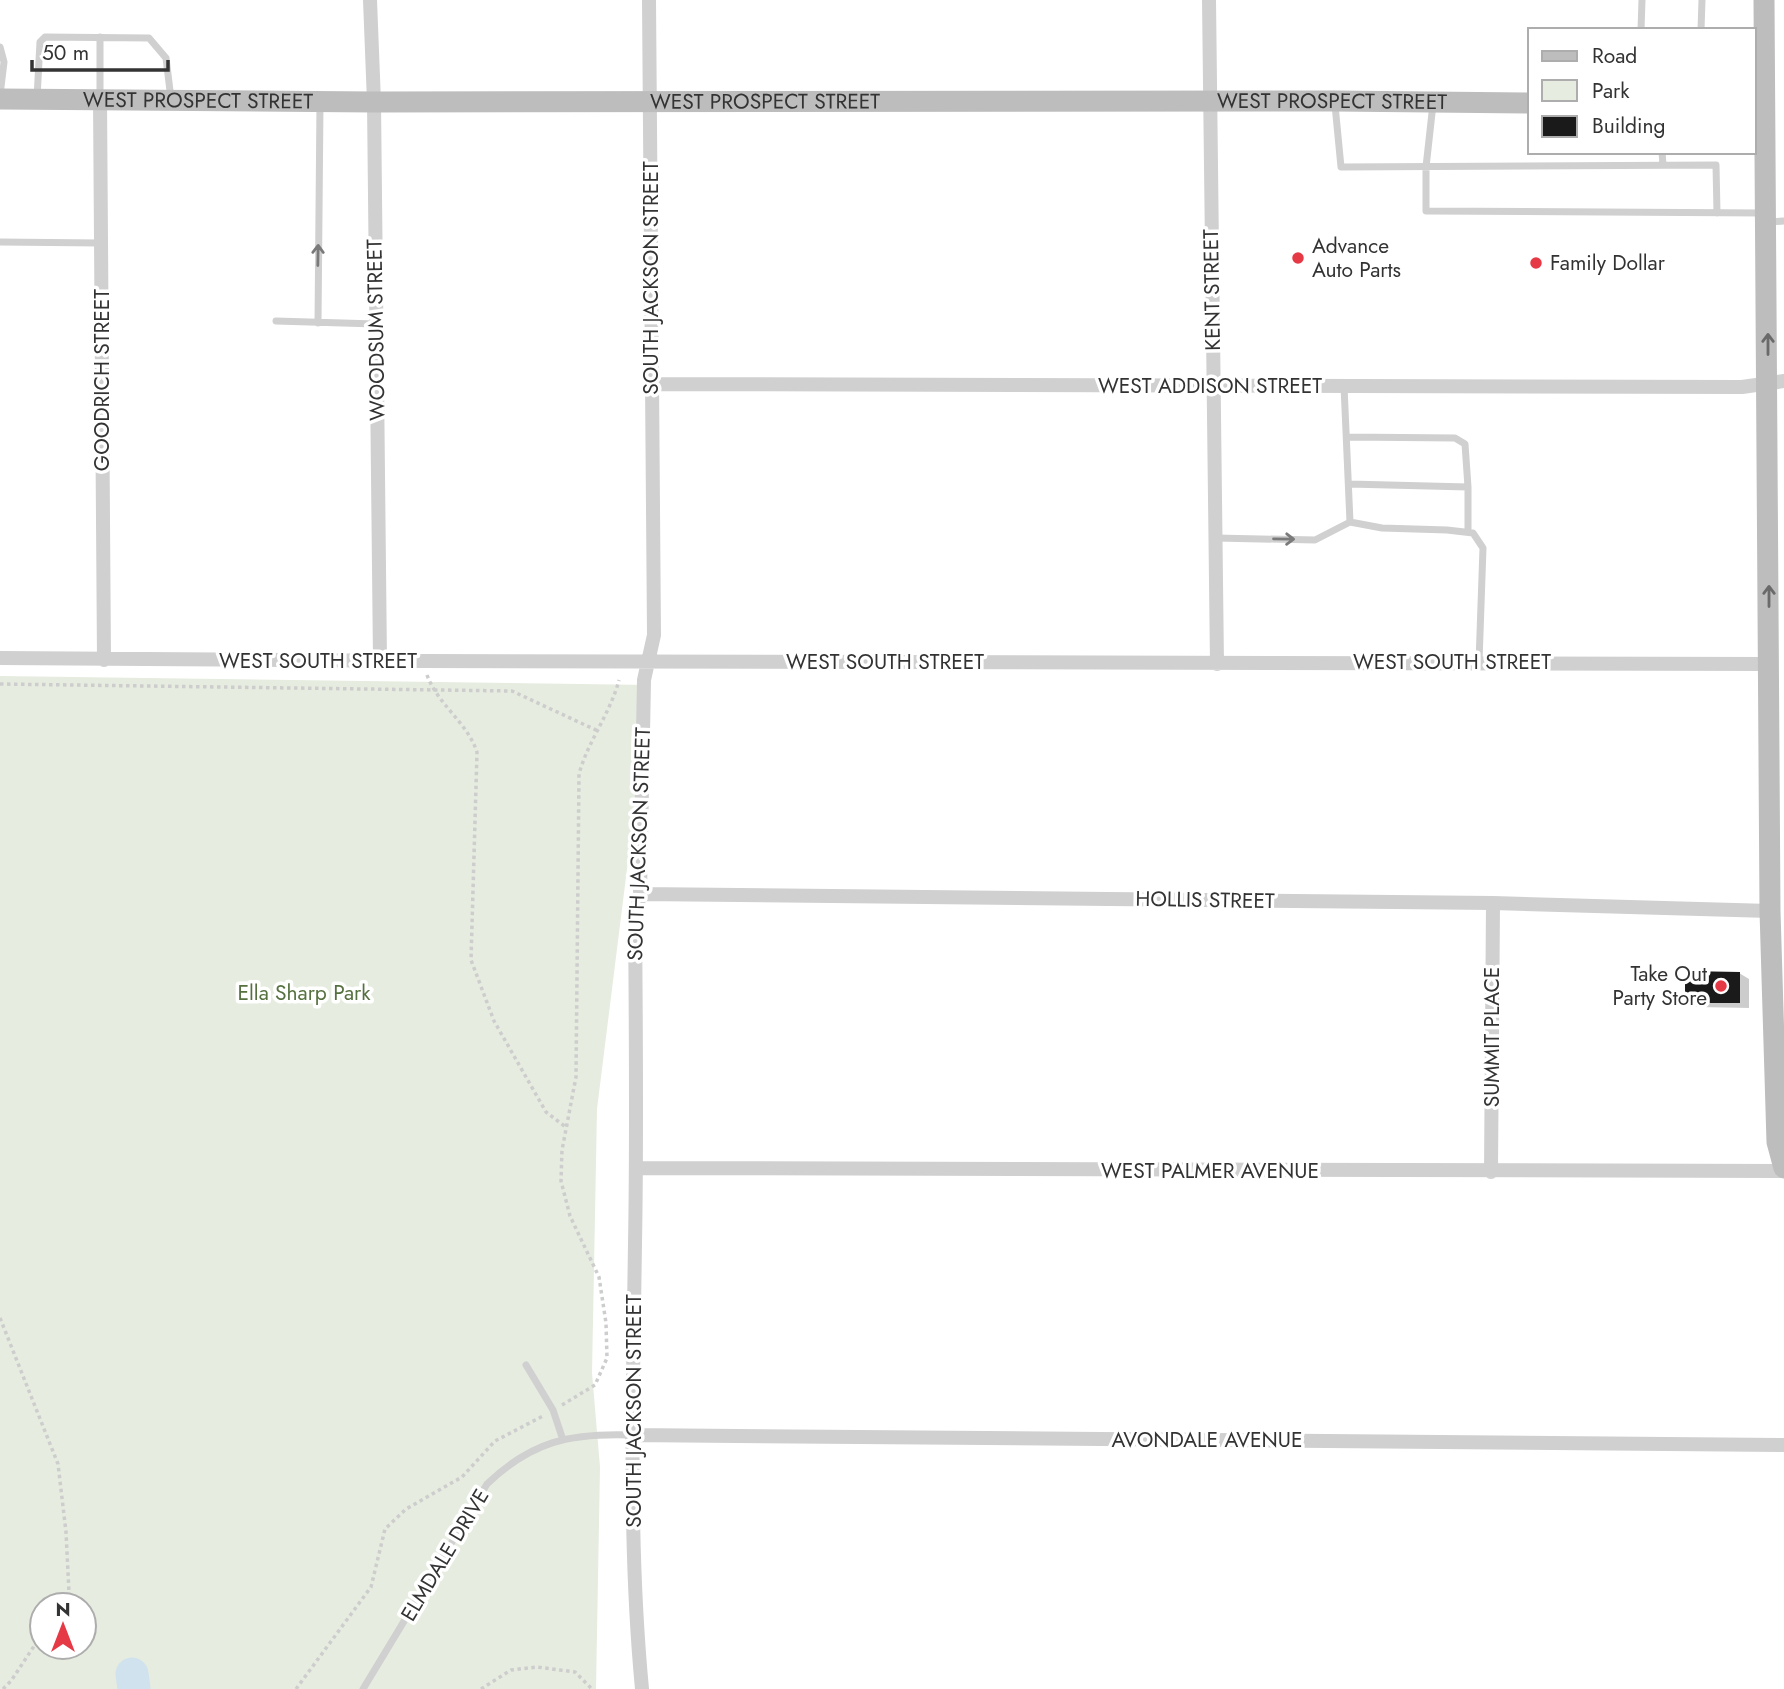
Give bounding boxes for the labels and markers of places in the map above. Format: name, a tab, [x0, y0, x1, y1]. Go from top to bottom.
place label: Advance Auto Parts	[1312, 231, 1401, 285]
place label: Family Dollar	[1550, 248, 1666, 278]
marker: Advance Auto Parts	[1290, 250, 1306, 266]
marker: Family Dollar	[1528, 255, 1544, 271]
place label: Take Out Party Store	[1613, 959, 1707, 1013]
marker: Take Out Party Store	[1713, 978, 1729, 994]

